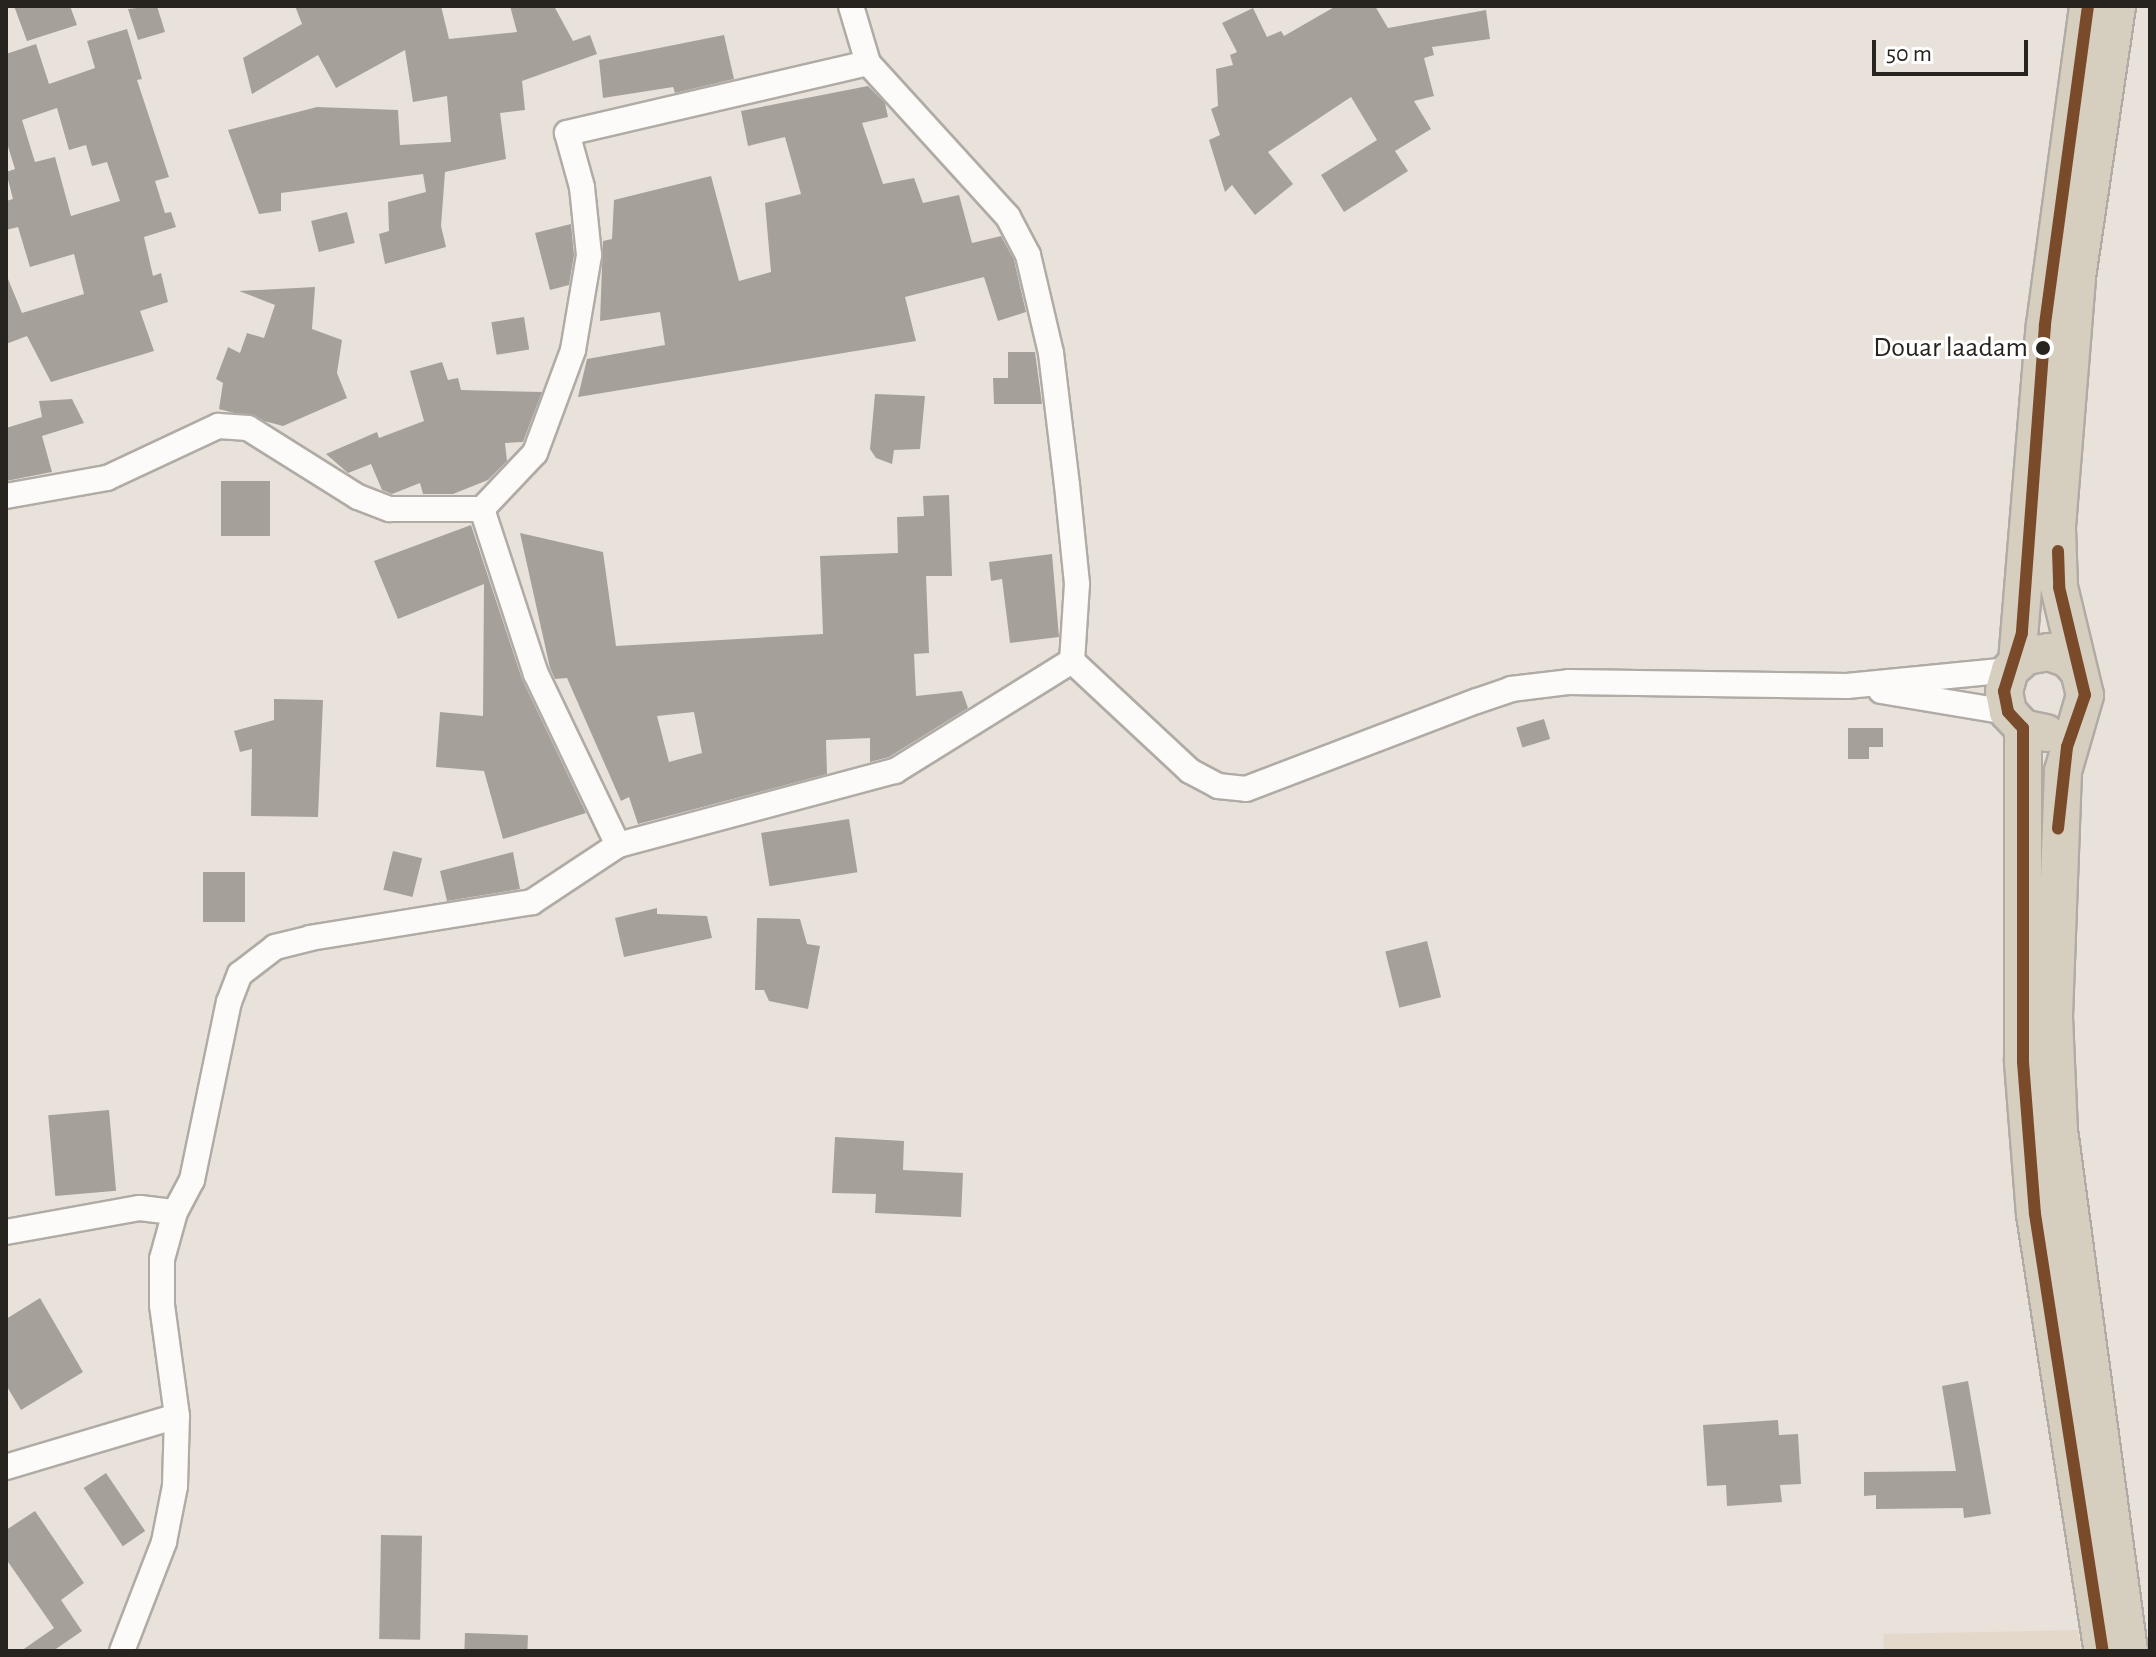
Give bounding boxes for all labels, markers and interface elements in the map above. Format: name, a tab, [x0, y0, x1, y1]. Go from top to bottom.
scale bar	[1876, 24, 2032, 74]
text: 50 m	[1886, 42, 1932, 66]
place label: Douar laadam	[1873, 331, 2028, 365]
marker: Douar laadam	[2035, 340, 2051, 356]

